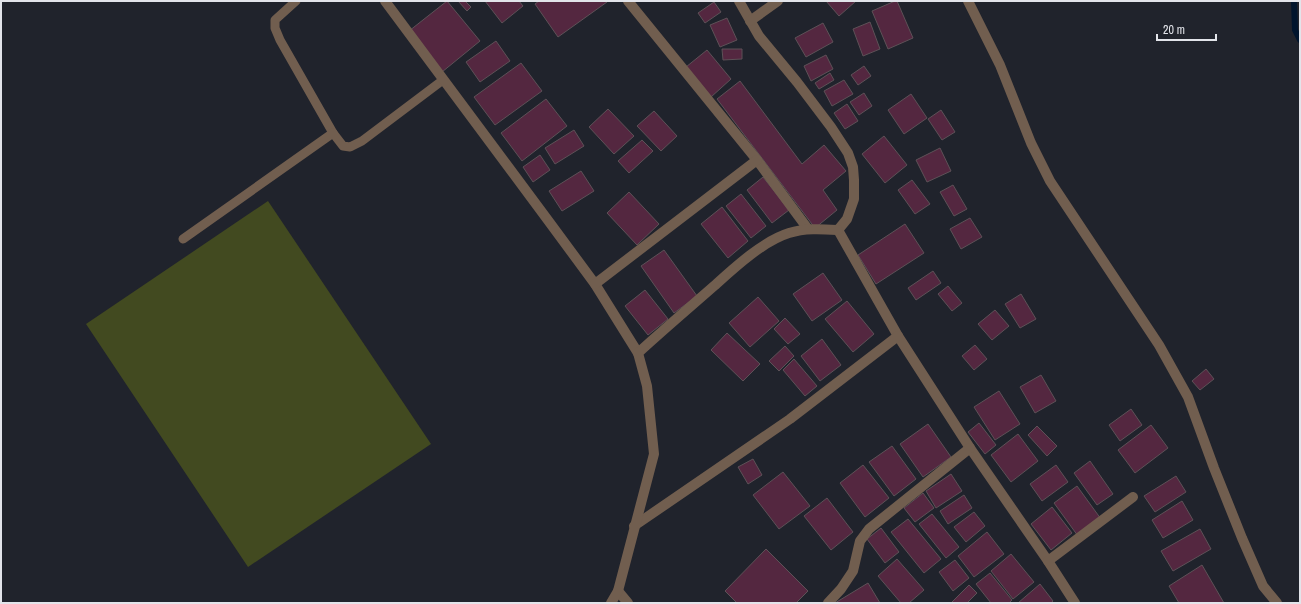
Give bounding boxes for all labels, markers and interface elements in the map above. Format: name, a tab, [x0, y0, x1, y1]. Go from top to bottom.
scale bar	[1157, 16, 1216, 42]
text: 20 m	[1163, 22, 1185, 38]

